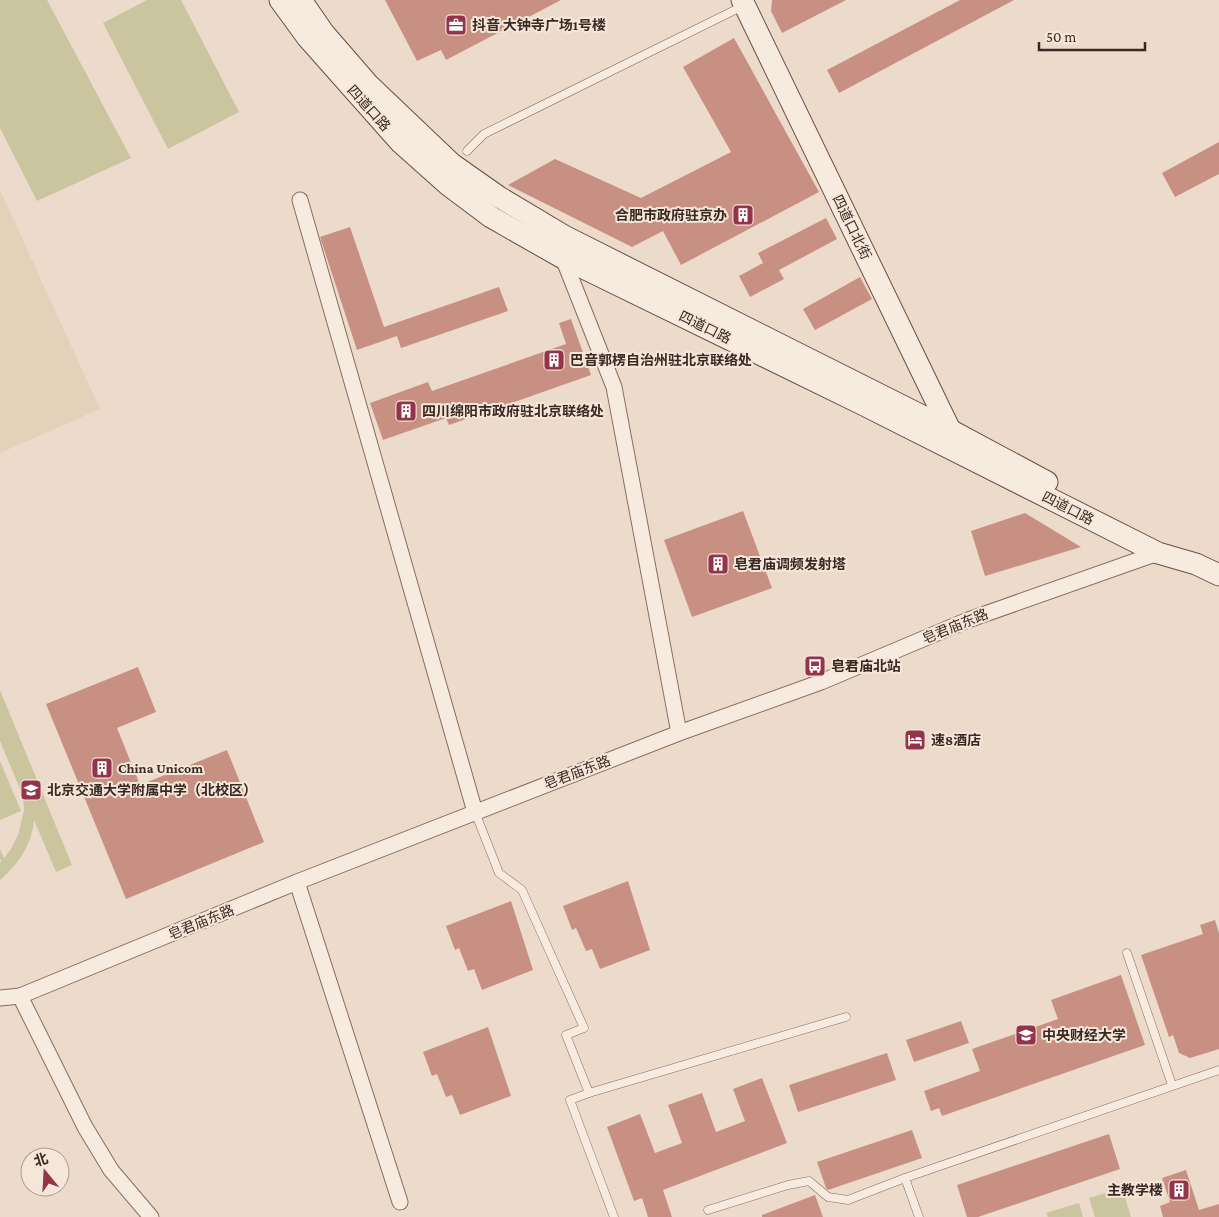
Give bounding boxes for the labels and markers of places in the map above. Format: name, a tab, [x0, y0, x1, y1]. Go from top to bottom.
office icon: 抖音 大钟寺广场1号楼	[444, 13, 468, 37]
place label: 抖音 大钟寺广场1号楼	[472, 17, 606, 33]
building icon: 合肥市政府驻京办	[731, 203, 755, 227]
place label: 合肥市政府驻京办	[615, 207, 727, 223]
building icon: 巴音郭楞自治州驻北京联络处	[542, 348, 566, 372]
place label: 巴音郭楞自治州驻北京联络处	[570, 352, 752, 368]
building icon: 四川绵阳市政府驻北京联络处	[394, 399, 418, 423]
place label: 四川绵阳市政府驻北京联络处	[422, 403, 604, 419]
building icon: 皂君庙调频发射塔	[706, 552, 730, 576]
place label: 皂君庙调频发射塔	[734, 556, 846, 572]
bus stop icon: 皂君庙北站	[803, 654, 827, 678]
place label: 皂君庙北站	[831, 658, 901, 674]
hotel icon: 速8酒店	[903, 728, 927, 752]
place label: 速8酒店	[931, 732, 981, 748]
building icon: China Unicom	[90, 756, 114, 780]
place label: China Unicom	[118, 760, 203, 776]
school or university icon: 北京交通大学附属中学（北校区）	[19, 778, 43, 802]
place label: 北京交通大学附属中学（北校区）	[47, 782, 257, 798]
school or university icon: 中央财经大学	[1014, 1023, 1038, 1047]
place label: 中央财经大学	[1042, 1027, 1126, 1043]
building icon: 主教学楼	[1167, 1178, 1191, 1202]
place label: 主教学楼	[1107, 1182, 1163, 1198]

